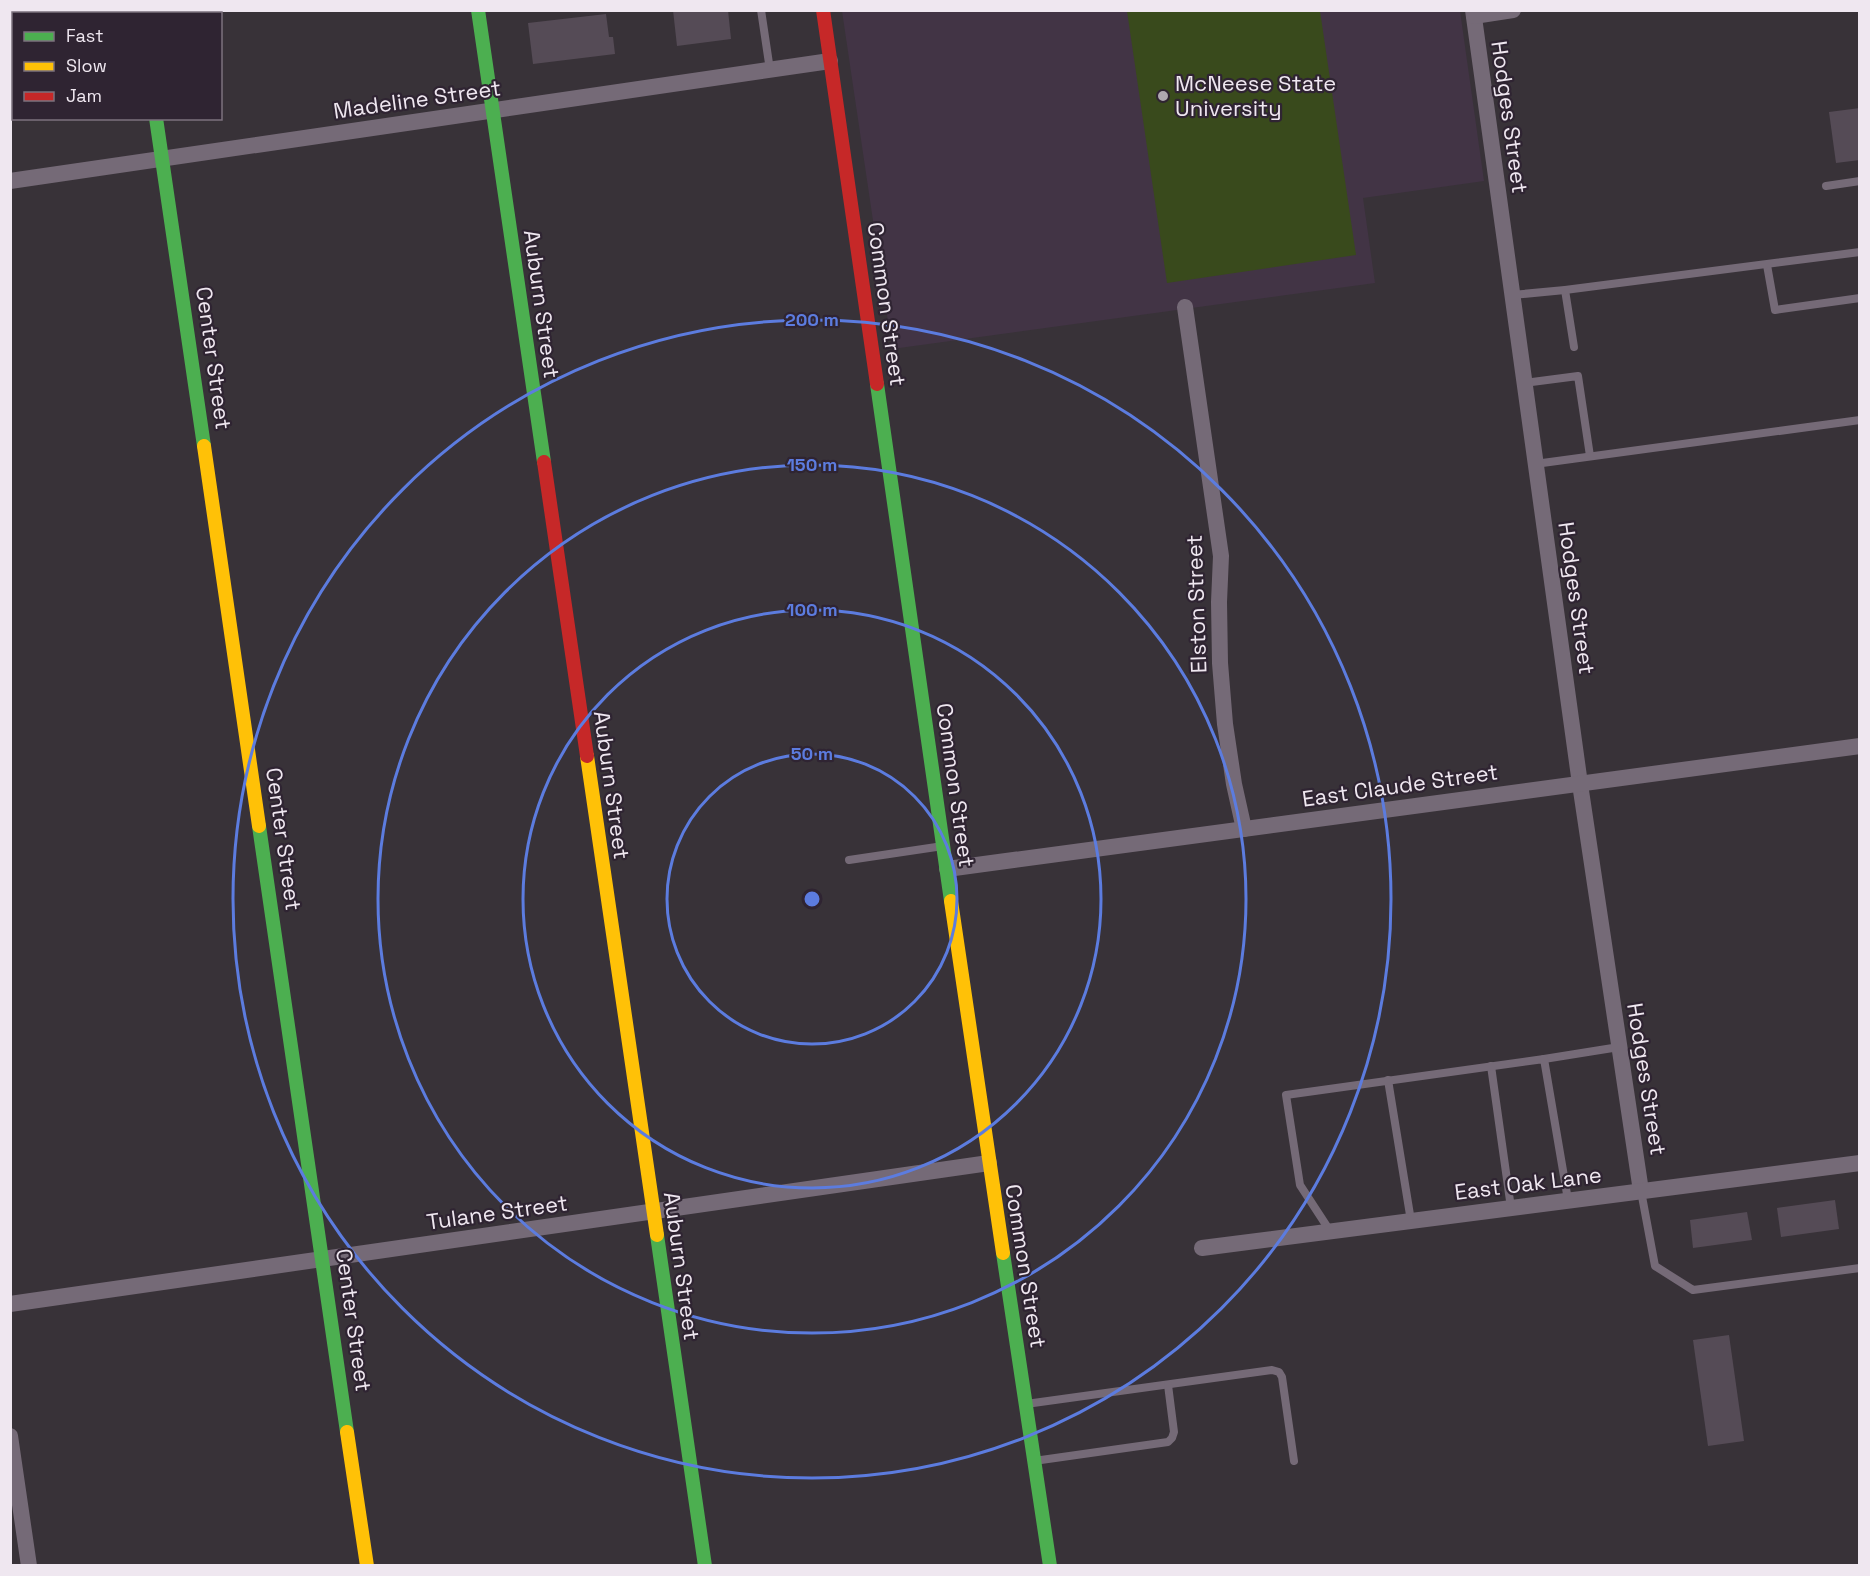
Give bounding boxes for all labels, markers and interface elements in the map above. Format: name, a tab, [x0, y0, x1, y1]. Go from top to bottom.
legend	[12, 12, 222, 120]
text: Fast	[66, 24, 103, 47]
street label: Hodges Street	[1485, 39, 1535, 195]
text: Slow	[66, 54, 107, 77]
place label: McNeese State University	[1175, 69, 1336, 122]
street label: Madeline Street	[331, 73, 503, 125]
text: Jam	[66, 84, 102, 107]
marker: McNeese State University	[1156, 89, 1170, 103]
street label: Common Street	[862, 220, 912, 388]
street label: Auburn Street	[518, 228, 566, 380]
street label: Center Street	[190, 285, 238, 431]
text: 200 m	[785, 308, 839, 331]
text: 150 m	[787, 453, 837, 476]
street label: Hodges Street	[1552, 520, 1602, 676]
street label: Elston Street	[1180, 534, 1212, 674]
text: 100 m	[786, 598, 838, 621]
street label: Common Street	[931, 701, 981, 869]
street label: Auburn Street	[588, 709, 636, 861]
text: 50 m	[791, 742, 833, 765]
street label: East Claude Street	[1300, 757, 1500, 813]
street label: Center Street	[260, 766, 308, 912]
centre of rings	[802, 889, 822, 909]
street label: Hodges Street	[1621, 1001, 1673, 1157]
street label: East Oak Lane	[1453, 1160, 1603, 1206]
street label: Common Street	[999, 1182, 1053, 1350]
street label: Tulane Street	[425, 1188, 569, 1236]
street label: Auburn Street	[658, 1190, 706, 1342]
street label: Center Street	[330, 1247, 378, 1393]

